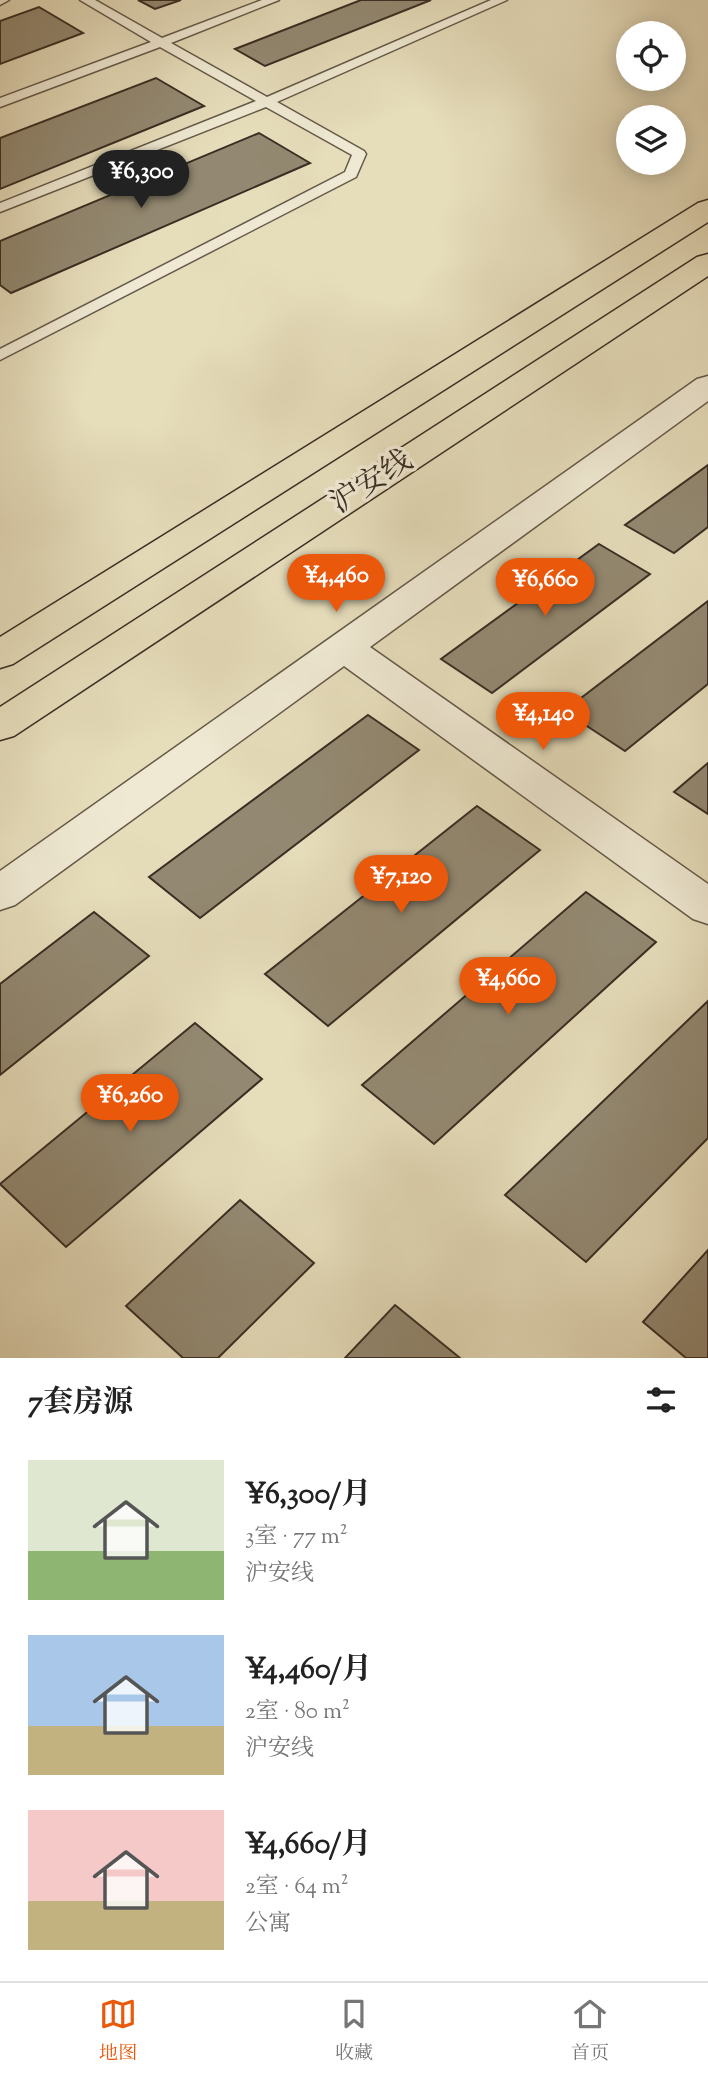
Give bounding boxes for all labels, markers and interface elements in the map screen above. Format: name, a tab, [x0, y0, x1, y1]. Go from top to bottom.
map controls	[616, 21, 686, 175]
button: locate	[616, 21, 686, 91]
button: layers	[616, 105, 686, 175]
pin: ¥6,300	[84, 150, 198, 210]
text: ¥6,300	[108, 156, 174, 189]
street label: 沪安线	[323, 440, 421, 526]
pin: ¥4,460	[279, 554, 393, 614]
pin: ¥6,660	[488, 558, 602, 618]
text: ¥4,460	[303, 560, 369, 593]
text: ¥6,660	[512, 564, 578, 597]
pin: ¥4,140	[486, 692, 600, 752]
text: ¥4,140	[512, 698, 574, 731]
pin: ¥7,120	[344, 856, 458, 915]
text: ¥7,120	[370, 861, 432, 894]
pin: ¥4,660	[451, 958, 565, 1017]
text: ¥4,660	[475, 963, 541, 996]
pin: ¥6,260	[73, 1074, 187, 1134]
text: ¥6,260	[97, 1080, 163, 1113]
icon: filters	[642, 1381, 680, 1419]
text: 7套房源	[28, 1382, 133, 1425]
text: ¥6,300/月	[245, 1474, 371, 1517]
icon: home	[84, 1488, 168, 1572]
text: 3室 · 77 m²	[245, 1521, 348, 1554]
text: 沪安线	[245, 1558, 314, 1591]
text: ¥4,460/月	[245, 1649, 372, 1692]
icon: home	[84, 1663, 168, 1747]
text: 2室 · 80 m²	[245, 1696, 350, 1729]
text: 沪安线	[245, 1733, 314, 1766]
text: ¥4,660/月	[245, 1824, 371, 1867]
icon: home	[84, 1838, 168, 1922]
text: 2室 · 64 m²	[245, 1871, 349, 1904]
text: 公寓	[245, 1908, 291, 1941]
tab: 地图	[99, 1995, 137, 2068]
tab: 收藏	[335, 1995, 373, 2068]
tab: 首页	[571, 1995, 609, 2068]

